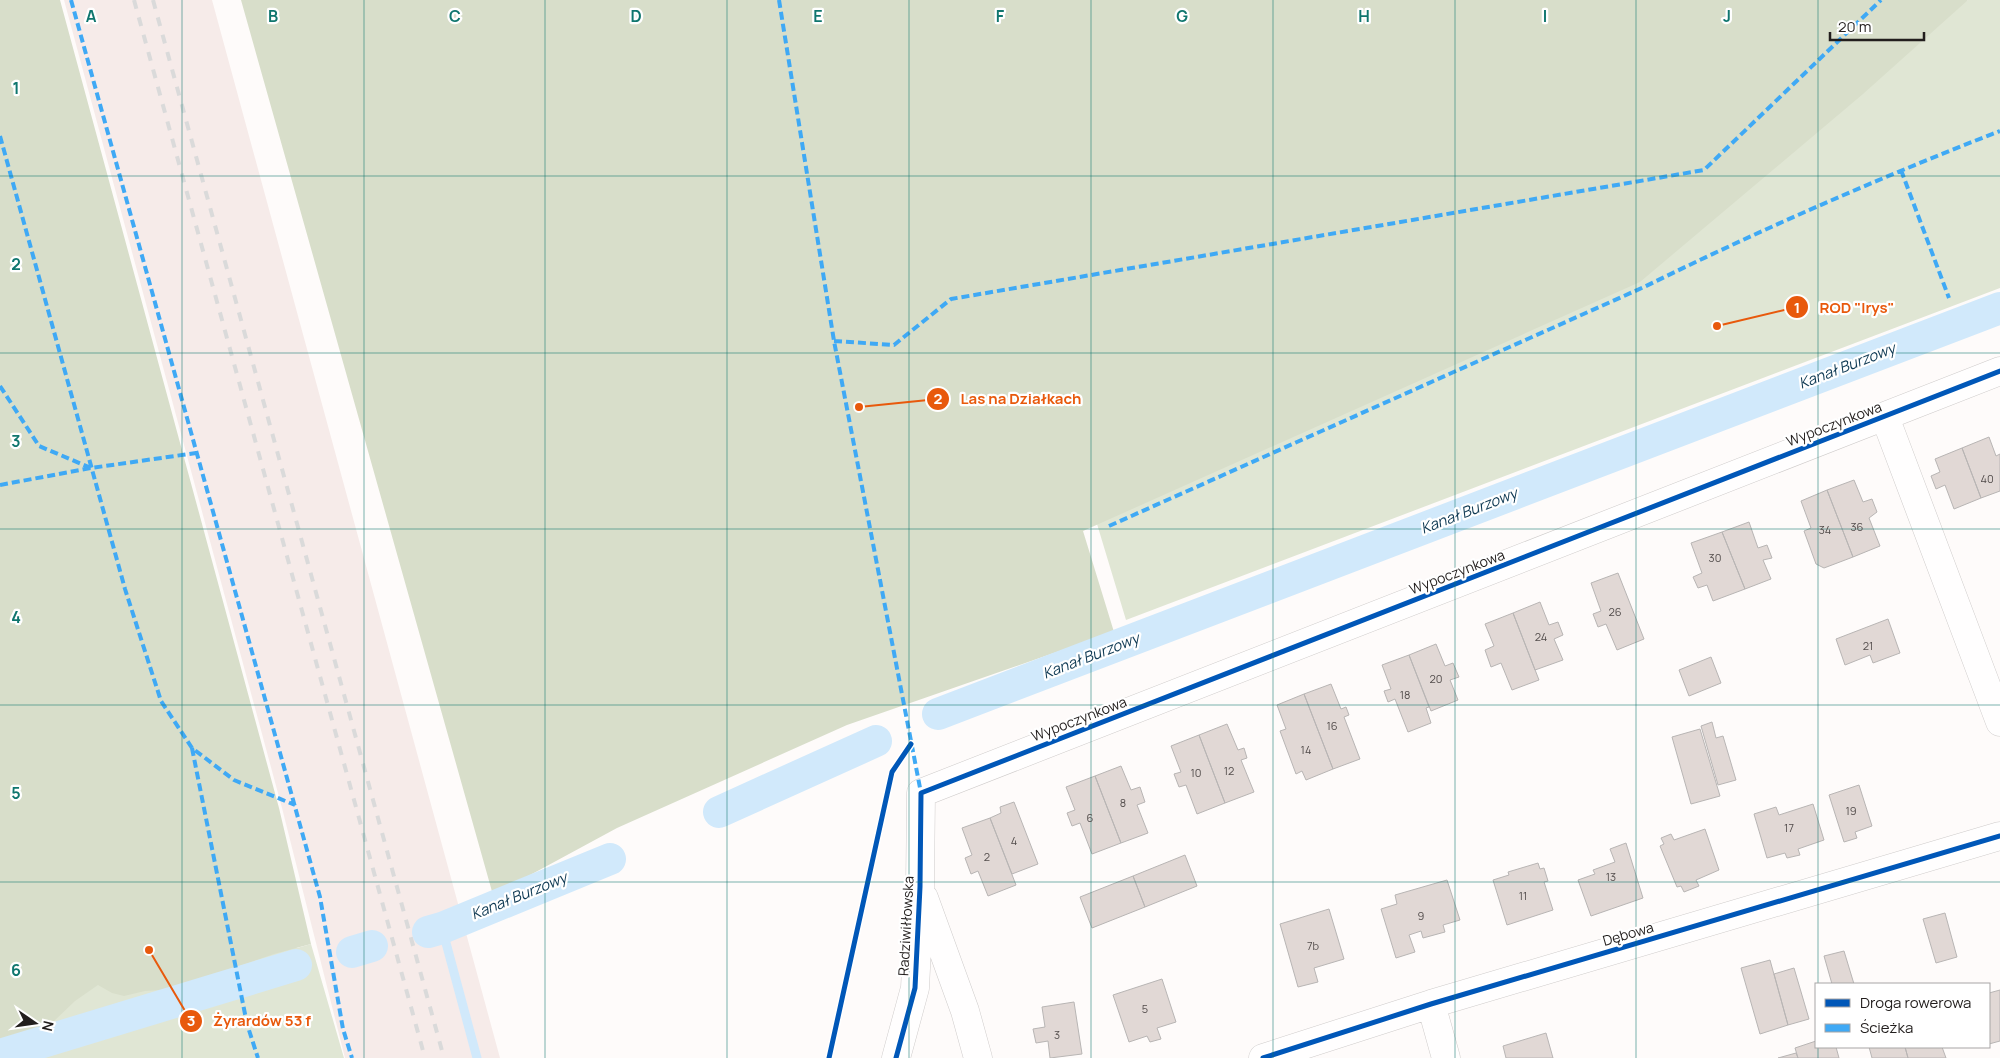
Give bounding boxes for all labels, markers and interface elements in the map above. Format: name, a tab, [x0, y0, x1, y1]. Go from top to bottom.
text: A	[86, 5, 97, 27]
text: B	[268, 5, 278, 27]
text: C	[449, 5, 461, 27]
text: D	[630, 5, 642, 27]
text: E	[813, 5, 823, 27]
text: F	[996, 5, 1005, 27]
text: G	[1176, 5, 1188, 27]
text: H	[1358, 5, 1370, 27]
text: I	[1543, 5, 1547, 27]
text: J	[1723, 5, 1731, 27]
scale bar	[1830, 10, 1924, 42]
text: 20 m	[1838, 16, 1871, 37]
text: 1	[12, 77, 20, 99]
text: 2	[11, 253, 21, 275]
callout: ROD "Irys"	[1784, 292, 1904, 322]
text: 1	[1794, 297, 1800, 318]
text: ROD "Irys"	[1820, 297, 1894, 318]
water label: Kanał Burzowy	[1795, 337, 1900, 394]
callout: Las na Działkach	[926, 384, 1092, 414]
text: 2	[934, 388, 943, 409]
text: Las na Działkach	[961, 388, 1081, 409]
street label: Wypoczynkowa	[1783, 397, 1884, 450]
text: 3	[11, 430, 21, 452]
house number: 40	[1980, 471, 1994, 486]
water label: Kanał Burzowy	[1417, 482, 1522, 539]
house number: 36	[1851, 519, 1864, 534]
house number: 34	[1819, 522, 1831, 537]
street label: Wypoczynkowa	[1406, 545, 1507, 598]
house number: 30	[1709, 550, 1721, 565]
house number: 26	[1608, 604, 1622, 619]
text: 4	[11, 606, 21, 628]
water label: Kanał Burzowy	[1039, 627, 1144, 684]
house number: 24	[1535, 629, 1547, 644]
house number: 21	[1863, 638, 1873, 653]
house number: 20	[1430, 671, 1442, 686]
house number: 18	[1400, 687, 1410, 702]
street label: Wypoczynkowa	[1028, 692, 1129, 745]
house number: 16	[1326, 718, 1338, 733]
house number: 14	[1301, 742, 1311, 757]
house number: 12	[1224, 763, 1234, 778]
house number: 10	[1190, 765, 1202, 780]
text: 5	[11, 782, 21, 804]
house number: 8	[1120, 795, 1126, 810]
house number: 19	[1845, 803, 1857, 818]
house number: 6	[1087, 810, 1094, 825]
house number: 17	[1784, 820, 1794, 835]
house number: 4	[1011, 833, 1017, 848]
house number: 2	[984, 849, 990, 864]
water label: Kanał Burzowy	[468, 866, 572, 924]
house number: 13	[1606, 869, 1616, 884]
street label: Radziwiłłowska	[893, 875, 918, 976]
house number: 11	[1519, 888, 1527, 903]
house number: 9	[1418, 908, 1425, 923]
street label: Dębowa	[1600, 917, 1655, 950]
house number: 7b	[1307, 938, 1319, 953]
text: 6	[11, 959, 21, 981]
legend	[1815, 983, 1990, 1048]
text: Droga rowerowa	[1860, 992, 1971, 1013]
north arrow	[10, 998, 60, 1048]
house number: 5	[1142, 1001, 1148, 1016]
callout: Żyrardów 53 f	[178, 1006, 321, 1036]
text: 3	[187, 1010, 195, 1031]
text: Żyrardów 53 f	[213, 1010, 311, 1031]
text: Ścieżka	[1860, 1017, 1913, 1038]
text: N	[38, 1019, 59, 1033]
house number: 3	[1054, 1027, 1060, 1042]

